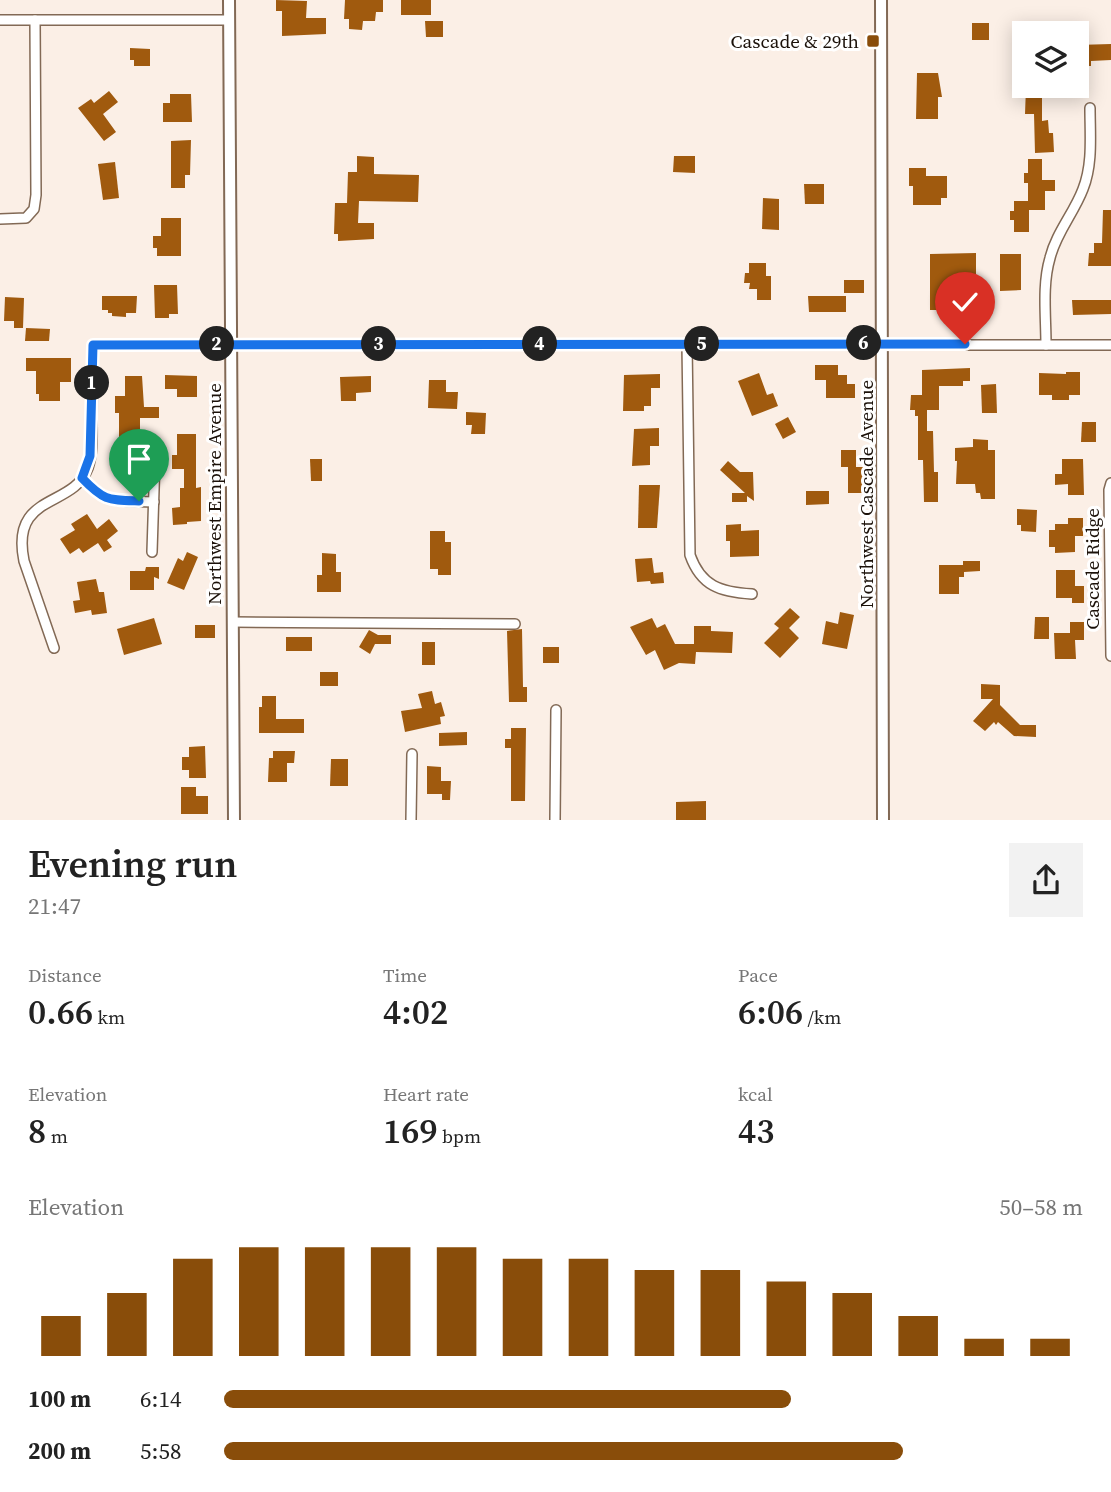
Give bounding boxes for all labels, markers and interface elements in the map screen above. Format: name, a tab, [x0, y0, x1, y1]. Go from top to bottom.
map controls	[1012, 21, 1089, 98]
button: layers	[1012, 21, 1089, 98]
place label: Cascade & 29th	[731, 28, 859, 54]
marker: Cascade & 29th	[865, 33, 881, 49]
pin	[935, 272, 995, 344]
icon: check	[946, 283, 984, 321]
pin: 2	[200, 326, 234, 362]
pin: 3	[362, 326, 396, 362]
pin: 4	[522, 326, 558, 362]
pin: 5	[684, 326, 720, 362]
pin: 6	[846, 326, 882, 360]
text: 6	[858, 329, 869, 355]
text: 2	[211, 330, 222, 356]
text: 3	[373, 330, 384, 356]
text: 4	[534, 330, 545, 356]
text: 5	[696, 330, 707, 356]
pin: 1	[74, 366, 110, 400]
text: 1	[86, 369, 97, 395]
street label: Northwest Cascade Avenue	[853, 380, 879, 608]
street label: Northwest Empire Avenue	[201, 383, 227, 605]
pin	[109, 429, 169, 501]
icon: arrive	[120, 440, 158, 478]
street label: Cascade Ridge	[1079, 508, 1105, 630]
text: Evening run	[28, 838, 237, 890]
button: share	[1009, 843, 1083, 917]
text: 21:47	[28, 890, 81, 922]
text: Distance	[28, 962, 102, 988]
text: Time	[383, 962, 427, 988]
text: Pace	[738, 962, 778, 988]
text: 0.66	[28, 988, 93, 1036]
text: 4:02	[383, 988, 448, 1036]
text: 6:06	[738, 988, 803, 1036]
text: km	[93, 1004, 125, 1030]
text: /km	[803, 1004, 841, 1030]
text: Elevation	[28, 1081, 107, 1107]
text: Heart rate	[383, 1081, 469, 1107]
text: kcal	[738, 1081, 773, 1107]
text: 8	[28, 1107, 46, 1155]
text: 169	[383, 1107, 438, 1155]
text: 43	[738, 1107, 774, 1155]
text: m	[46, 1123, 68, 1149]
text: bpm	[438, 1123, 481, 1149]
text: Elevation	[28, 1191, 124, 1223]
text: 50–58 m	[999, 1191, 1083, 1223]
text: 100 m	[28, 1383, 91, 1415]
text: 6:14	[140, 1383, 181, 1415]
text: 200 m	[28, 1435, 91, 1467]
text: 5:58	[140, 1435, 181, 1467]

